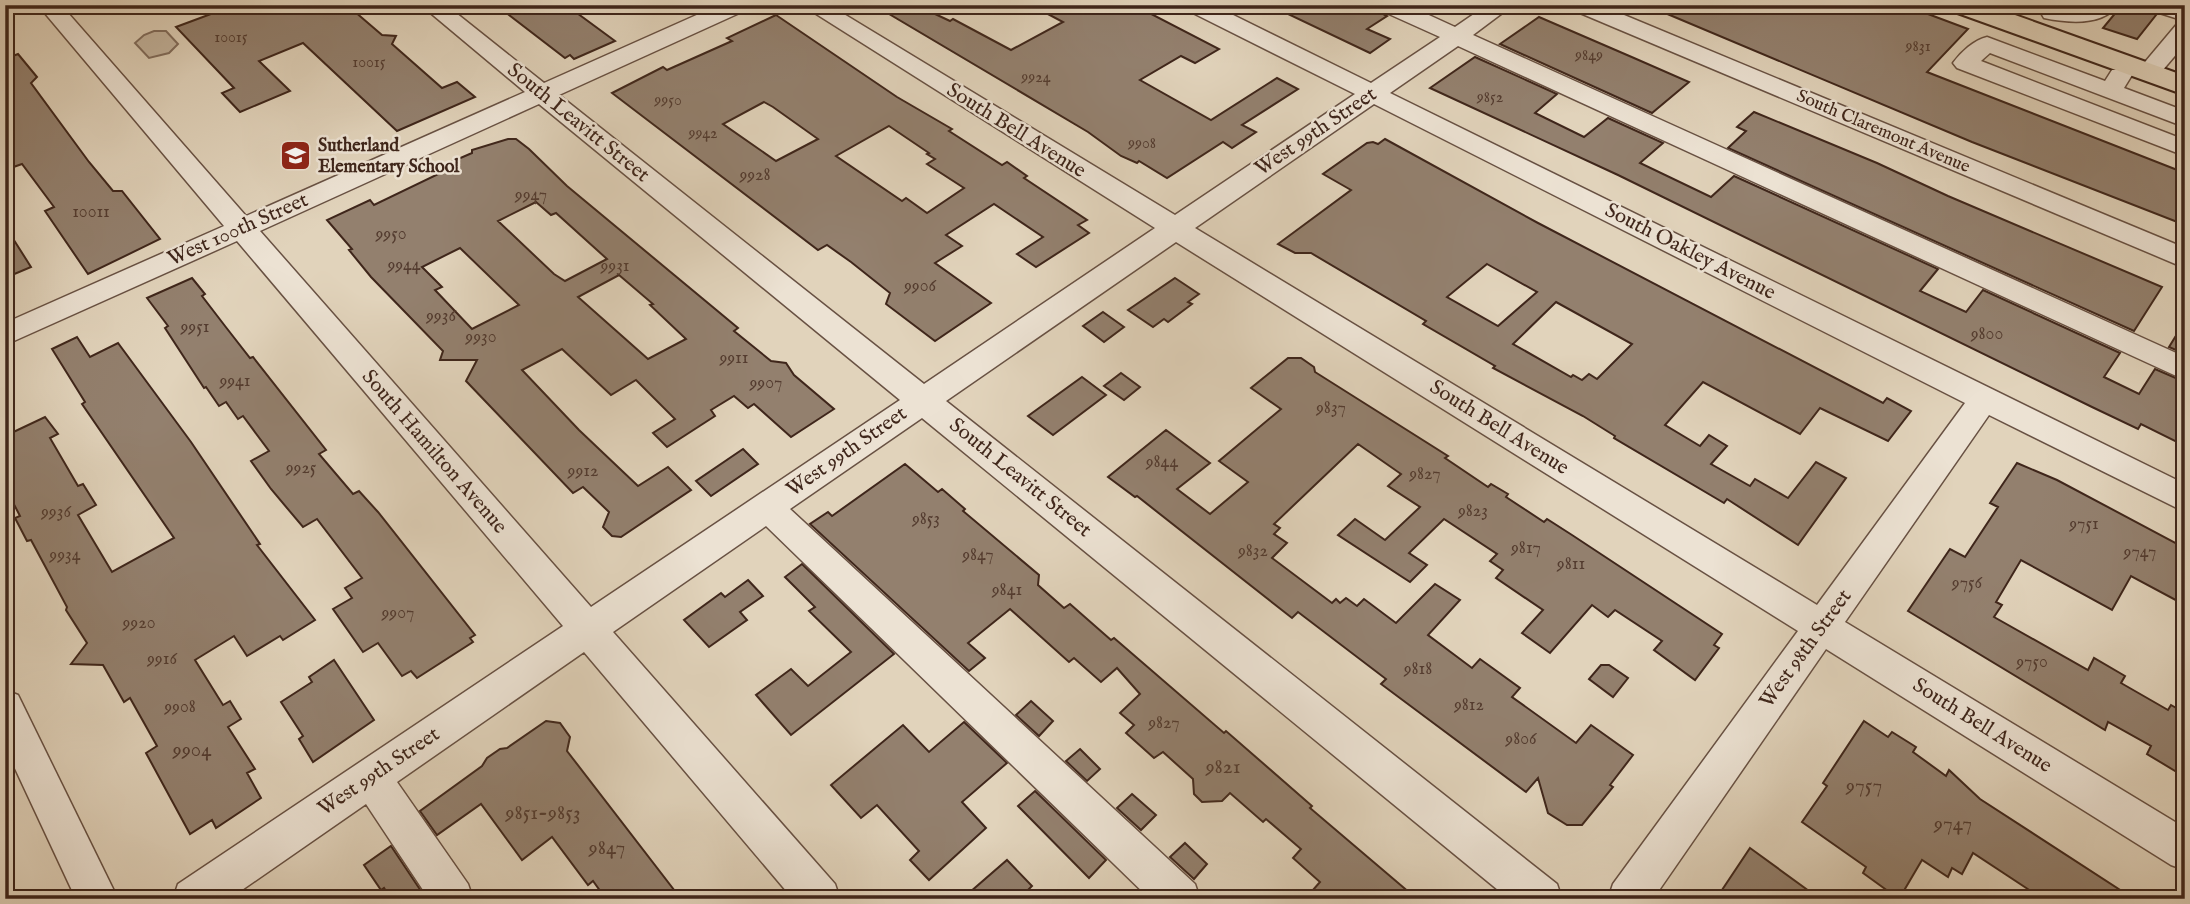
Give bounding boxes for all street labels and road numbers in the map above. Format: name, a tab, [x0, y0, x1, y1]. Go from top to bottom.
street label: South Leavitt Street	[501, 57, 655, 189]
street label: South Bell Avenue	[941, 77, 1091, 185]
street label: West 99th Street	[1250, 81, 1382, 183]
street label: South Claremont Avenue	[1793, 85, 1973, 179]
street label: West 100th Street	[163, 187, 313, 273]
street label: South Oakley Avenue	[1600, 197, 1780, 307]
street label: South Hamilton Avenue	[355, 364, 513, 540]
street label: South Bell Avenue	[1424, 374, 1574, 482]
street label: West 99th Street	[781, 400, 913, 504]
street label: South Leavitt Street	[943, 412, 1097, 544]
street label: West 98th Street	[1754, 584, 1858, 714]
street label: South Bell Avenue	[1907, 672, 2057, 780]
street label: West 99th Street	[313, 721, 445, 823]

